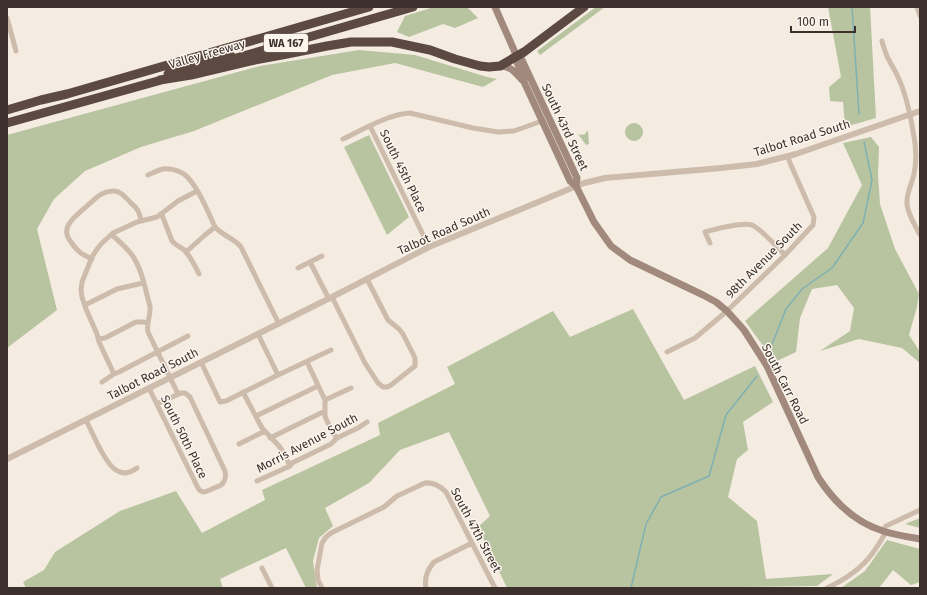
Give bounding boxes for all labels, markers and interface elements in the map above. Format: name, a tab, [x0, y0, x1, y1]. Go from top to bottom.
scale bar	[791, 8, 855, 34]
text: 100 m	[797, 15, 829, 29]
road number: WA 167	[264, 34, 308, 52]
street label: Valley Freeway	[167, 36, 247, 72]
street label: South 43rd Street	[539, 81, 592, 173]
street label: Talbot Road South	[752, 117, 852, 159]
street label: South 45th Place	[377, 127, 429, 215]
street label: Talbot Road South	[396, 204, 492, 258]
street label: 98th Avenue South	[723, 219, 805, 301]
street label: South Carr Road	[759, 341, 811, 427]
street label: Talbot Road South	[105, 345, 201, 403]
street label: South 50th Place	[158, 393, 210, 481]
street label: Morris Avenue South	[254, 410, 360, 476]
street label: South 47th Street	[448, 485, 504, 575]

